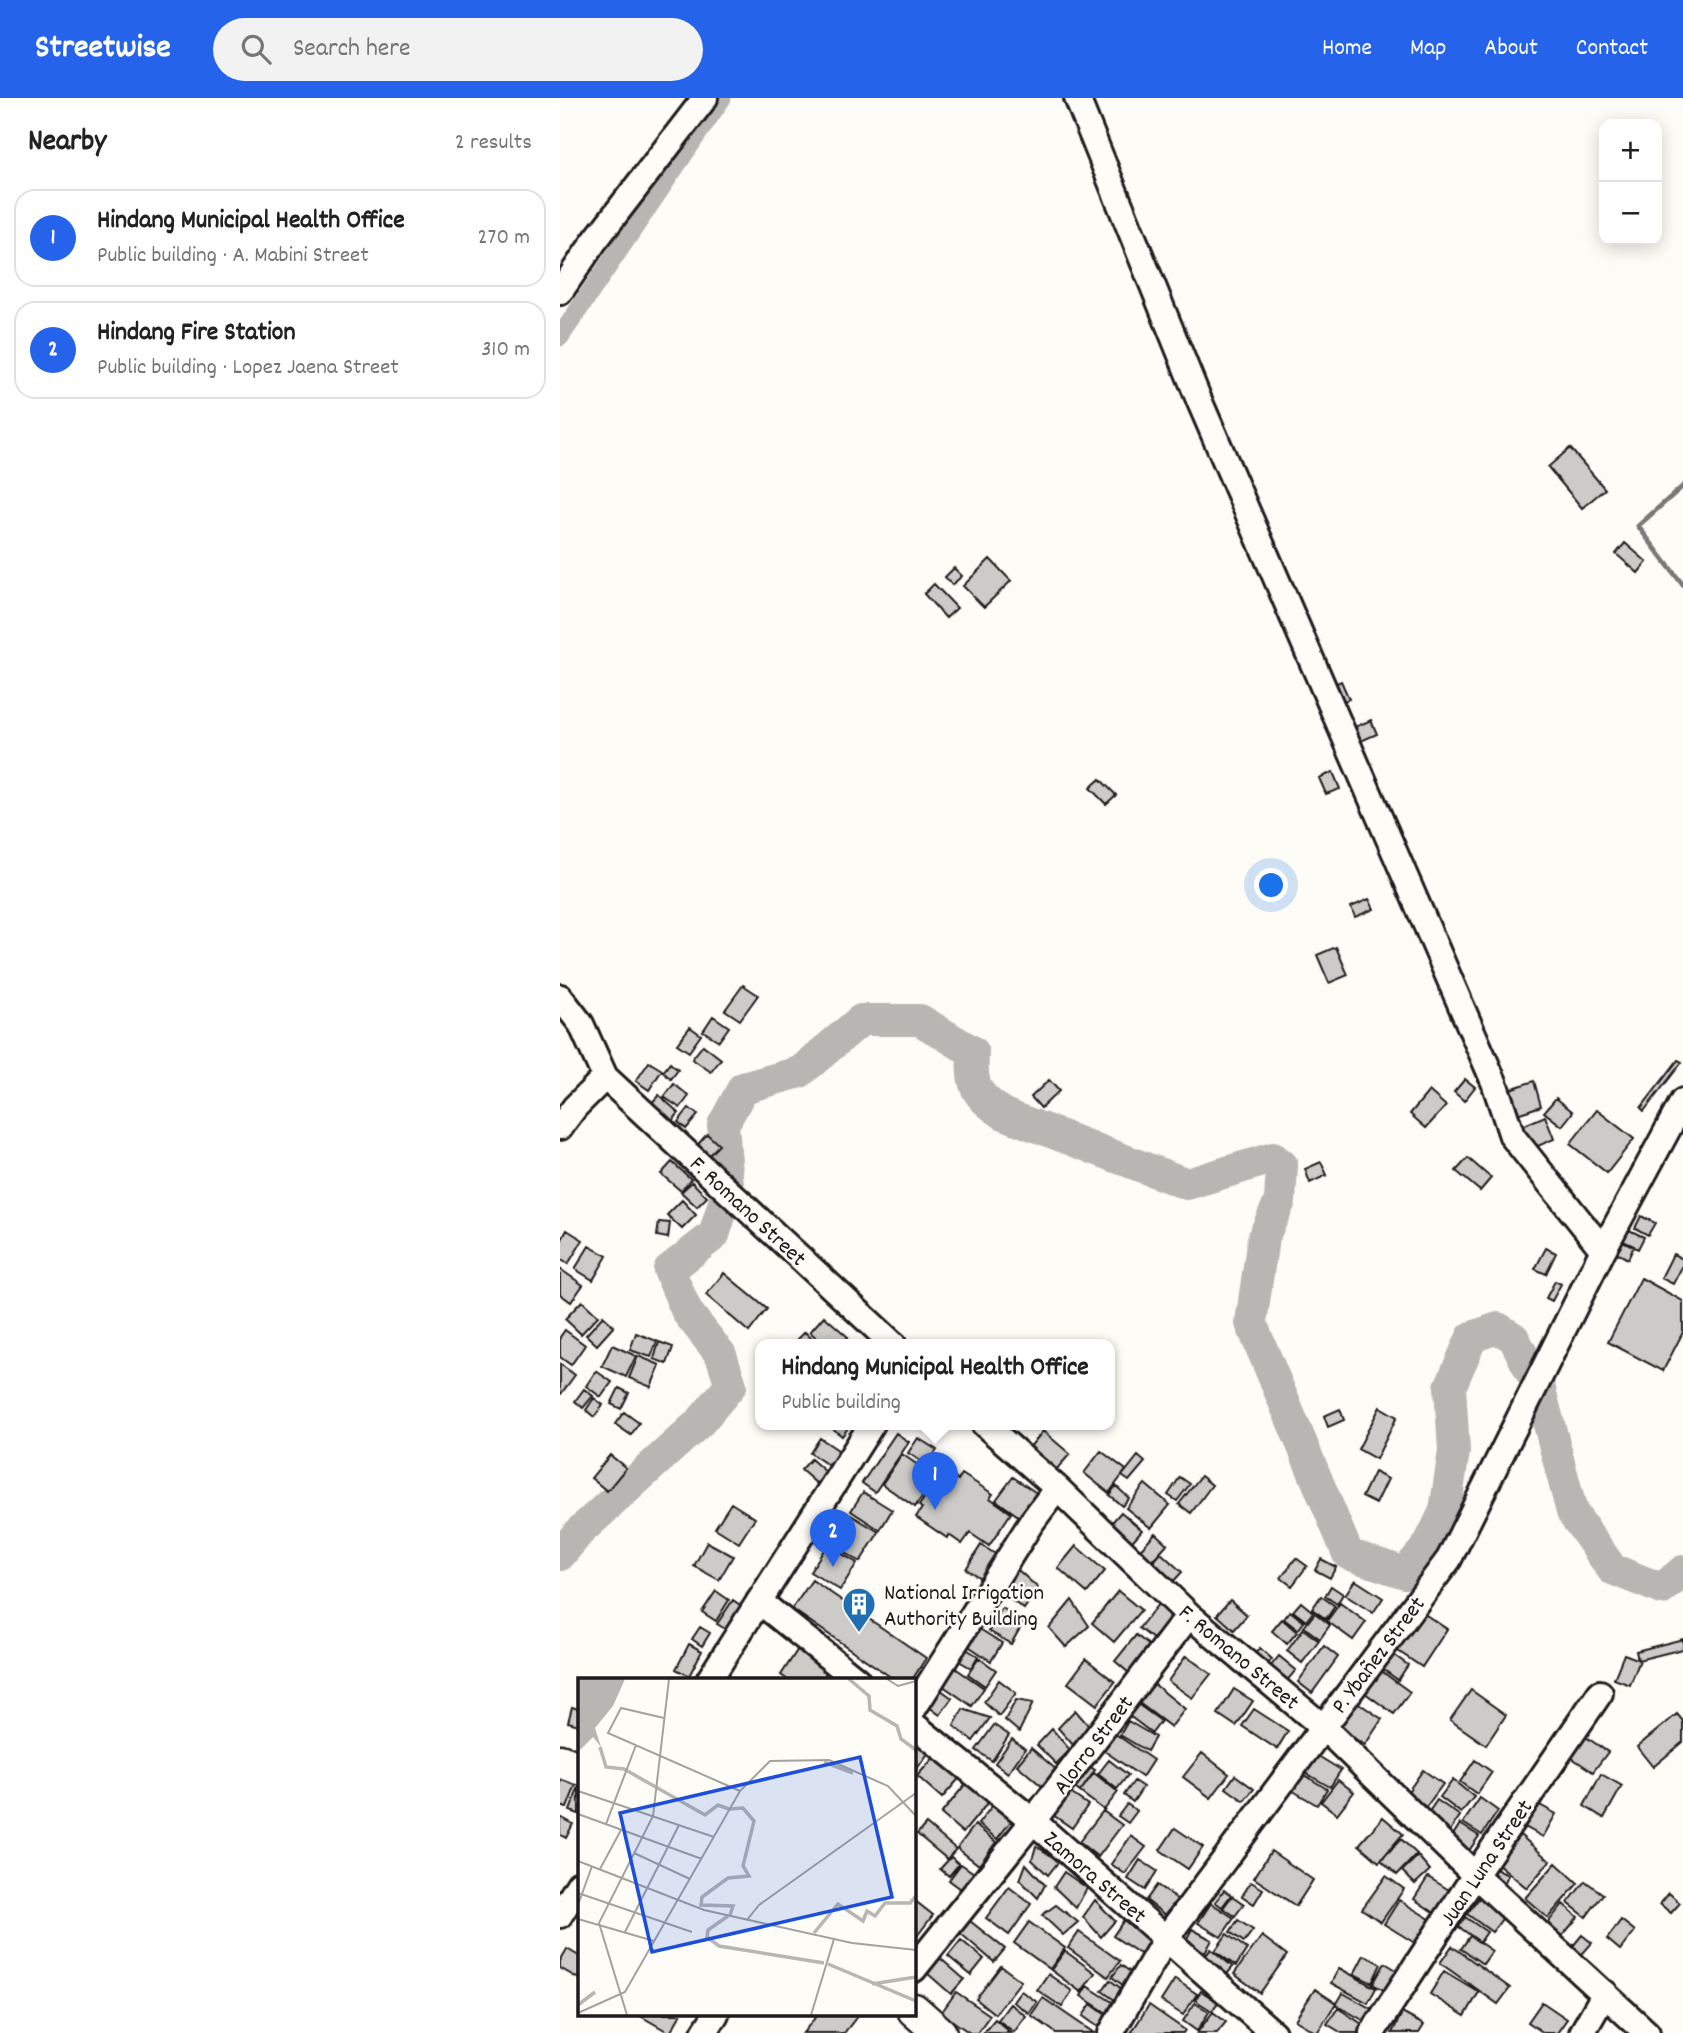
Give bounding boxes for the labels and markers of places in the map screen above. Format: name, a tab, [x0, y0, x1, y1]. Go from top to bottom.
pin: 1	[912, 1452, 958, 1510]
pin: 2	[810, 1509, 856, 1567]
place label: National Irrigation Authority Building	[884, 1578, 1044, 1637]
building icon: National Irrigation Authority Building	[840, 1585, 878, 1634]

